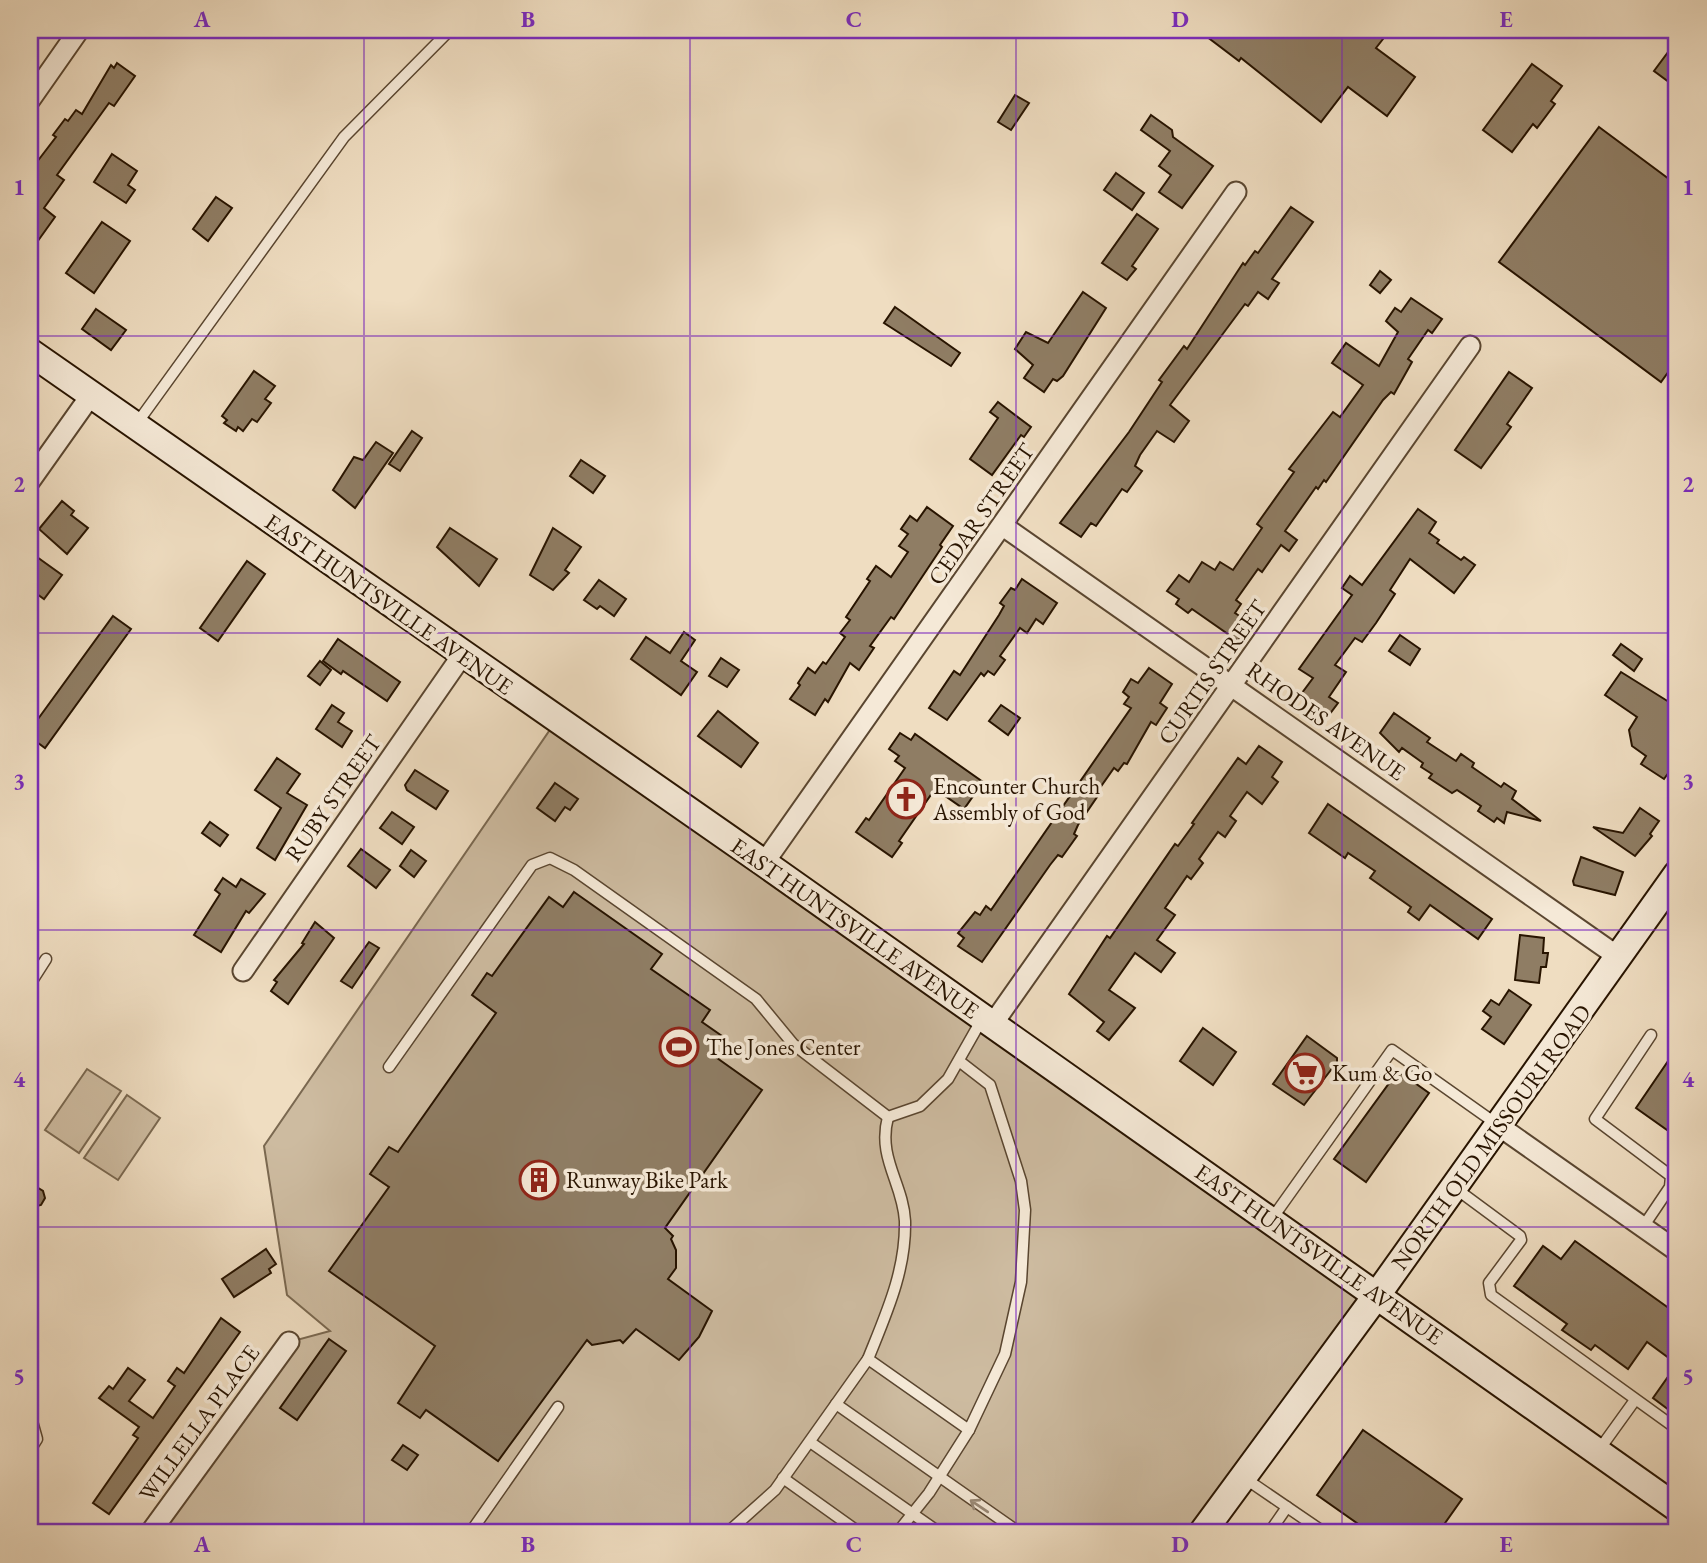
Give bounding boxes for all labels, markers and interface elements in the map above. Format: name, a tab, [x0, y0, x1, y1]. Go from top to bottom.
text: A	[193, 4, 211, 34]
text: B	[521, 4, 535, 34]
text: C	[846, 4, 862, 34]
text: D	[1171, 4, 1189, 34]
text: E	[1499, 4, 1513, 34]
text: 1	[13, 172, 25, 202]
text: 1	[1682, 172, 1694, 202]
street label: CEDAR STREET	[921, 437, 1041, 591]
text: 2	[13, 469, 25, 499]
text: 2	[1682, 469, 1694, 499]
street label: EAST HUNTSVILLE AVENUE	[259, 507, 519, 701]
street label: CURTIS STREET	[1151, 593, 1273, 750]
street label: RHODES AVENUE	[1241, 655, 1411, 787]
street label: RUBY STREET	[278, 728, 388, 867]
text: 3	[13, 766, 25, 796]
text: 3	[1682, 766, 1694, 796]
place label: Encounter Church Assembly of God	[932, 771, 1100, 827]
church icon: Encounter Church Assembly of God	[885, 778, 927, 820]
street label: EAST HUNTSVILLE AVENUE	[725, 831, 985, 1025]
street label: NORTH OLD MISSOURI ROAD	[1384, 998, 1598, 1276]
sports icon: The Jones Center	[658, 1026, 700, 1068]
place label: The Jones Center	[706, 1032, 861, 1062]
supermarket icon: Kum & Go	[1284, 1052, 1326, 1094]
place label: Kum & Go	[1332, 1058, 1432, 1088]
text: 4	[13, 1064, 26, 1094]
text: 4	[1682, 1064, 1695, 1094]
street label: EAST HUNTSVILLE AVENUE	[1189, 1157, 1449, 1351]
building icon: Runway Bike Park	[518, 1159, 560, 1201]
place label: Runway Bike Park	[566, 1165, 729, 1195]
street label: WILLELLA PLACE	[132, 1339, 266, 1507]
text: 5	[13, 1361, 25, 1391]
text: 5	[1682, 1361, 1694, 1391]
one-way arrow	[970, 1498, 989, 1513]
text: A	[193, 1529, 211, 1559]
text: B	[521, 1529, 535, 1559]
text: C	[846, 1529, 862, 1559]
text: D	[1171, 1529, 1189, 1559]
text: E	[1499, 1529, 1513, 1559]

